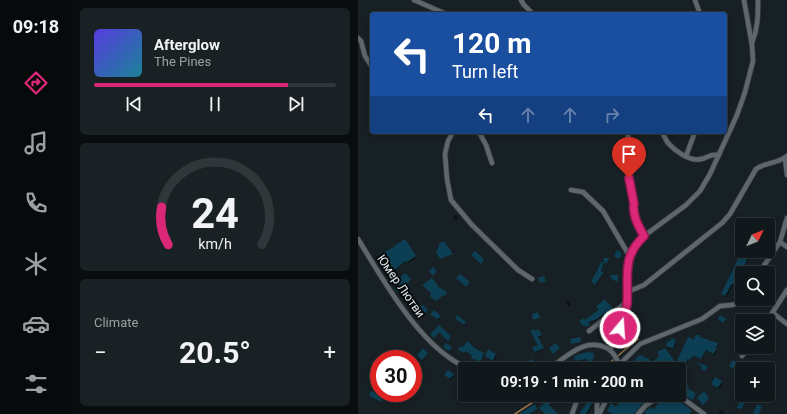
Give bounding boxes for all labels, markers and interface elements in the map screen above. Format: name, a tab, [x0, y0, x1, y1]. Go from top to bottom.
text: 09:18	[13, 16, 59, 37]
text: 120 m	[452, 27, 531, 60]
icon: left	[386, 28, 438, 80]
text: Afterglow	[154, 36, 220, 54]
text: The Pines	[154, 54, 211, 69]
text: Turn left	[452, 61, 518, 82]
icon: directions	[22, 69, 50, 97]
icon: previous	[123, 93, 145, 115]
icon: pause	[204, 93, 226, 115]
icon: next	[285, 93, 307, 115]
icon: left	[475, 104, 497, 126]
icon: ahead	[517, 104, 539, 126]
icon: ahead	[559, 104, 581, 126]
icon: right	[601, 104, 623, 126]
icon: music	[22, 129, 50, 157]
pin	[612, 137, 646, 178]
icon: arrive	[618, 143, 640, 165]
icon: phone	[22, 189, 50, 217]
text: 24	[191, 189, 239, 238]
north arrow	[735, 218, 775, 258]
map controls	[735, 218, 775, 402]
text: km/h	[198, 236, 232, 252]
icon: climate	[22, 250, 50, 278]
street label: Юмер Лютви	[374, 252, 428, 320]
button: search	[735, 266, 775, 306]
position arrow	[599, 307, 641, 349]
icon: car	[22, 310, 50, 338]
button: layers	[735, 314, 775, 354]
text: Climate	[94, 315, 138, 330]
text: 20.5°	[179, 335, 251, 370]
text: −	[94, 340, 107, 365]
text: +	[324, 340, 336, 365]
speed limit sign: 30	[370, 350, 422, 402]
button: +	[735, 362, 775, 402]
icon: filters	[22, 370, 50, 398]
text: 09:19 · 1 min · 200 m	[501, 373, 643, 391]

